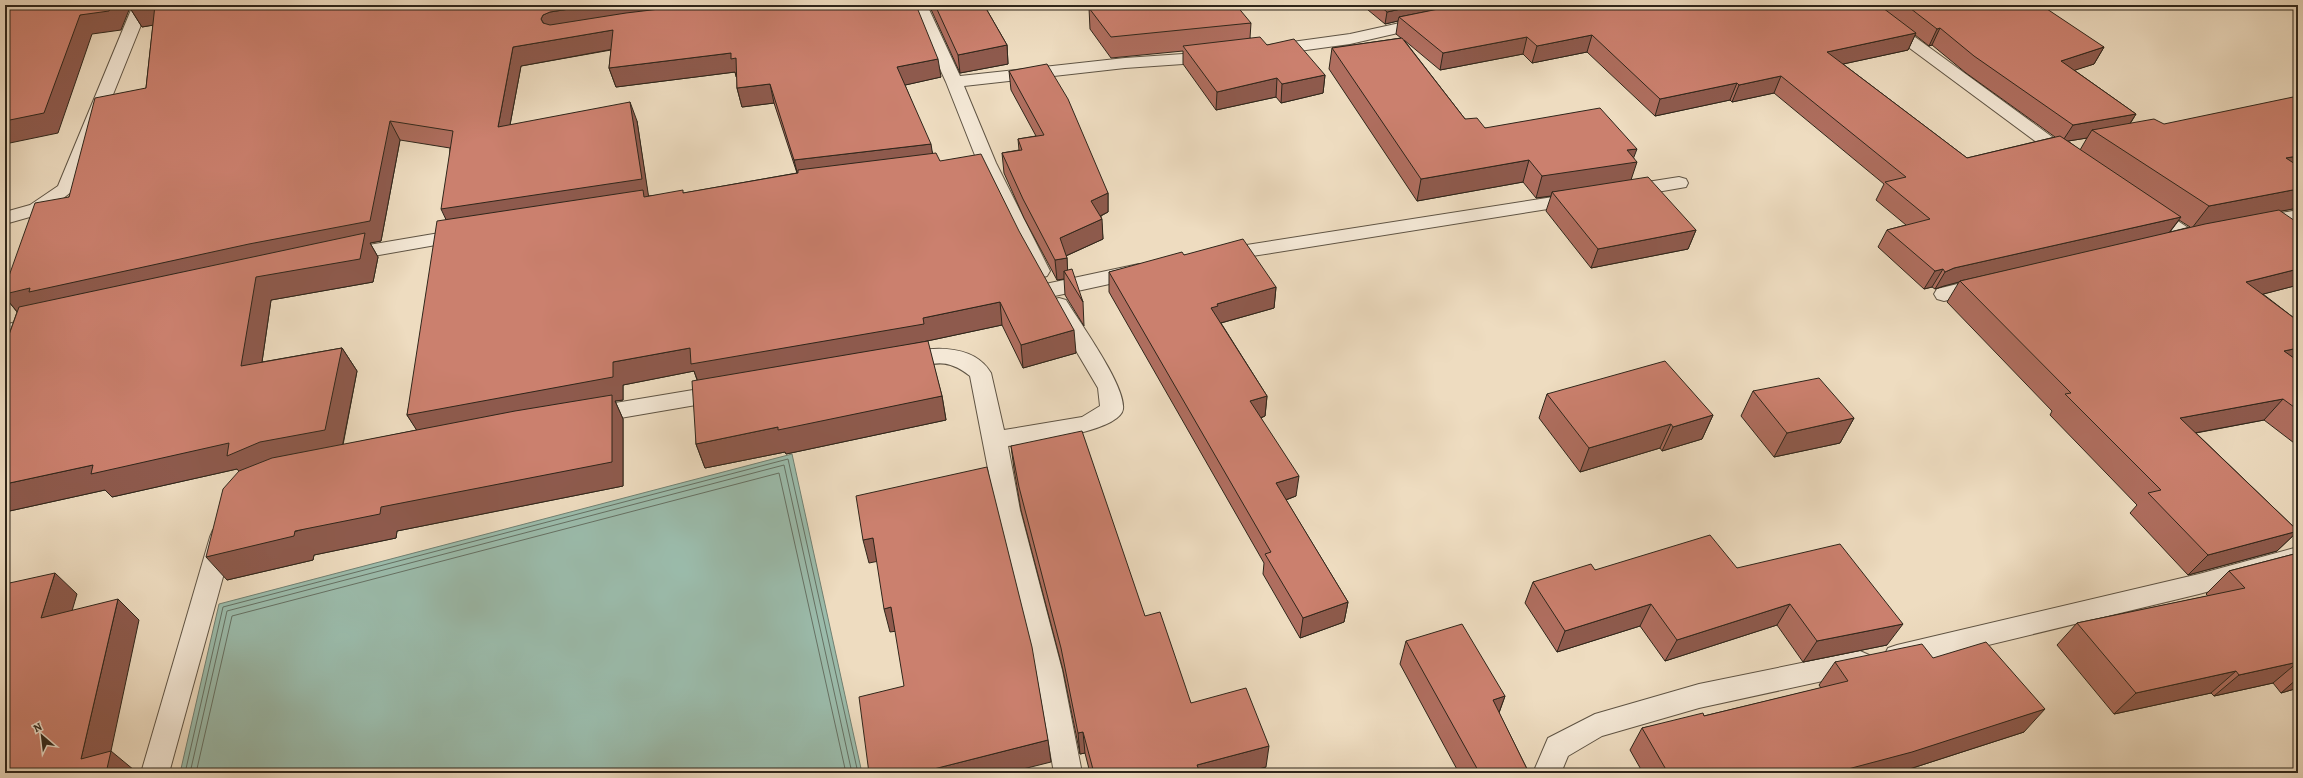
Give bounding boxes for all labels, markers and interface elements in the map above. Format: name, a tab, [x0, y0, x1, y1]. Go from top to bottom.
north arrow	[22, 716, 62, 756]
text: N	[30, 719, 45, 736]

